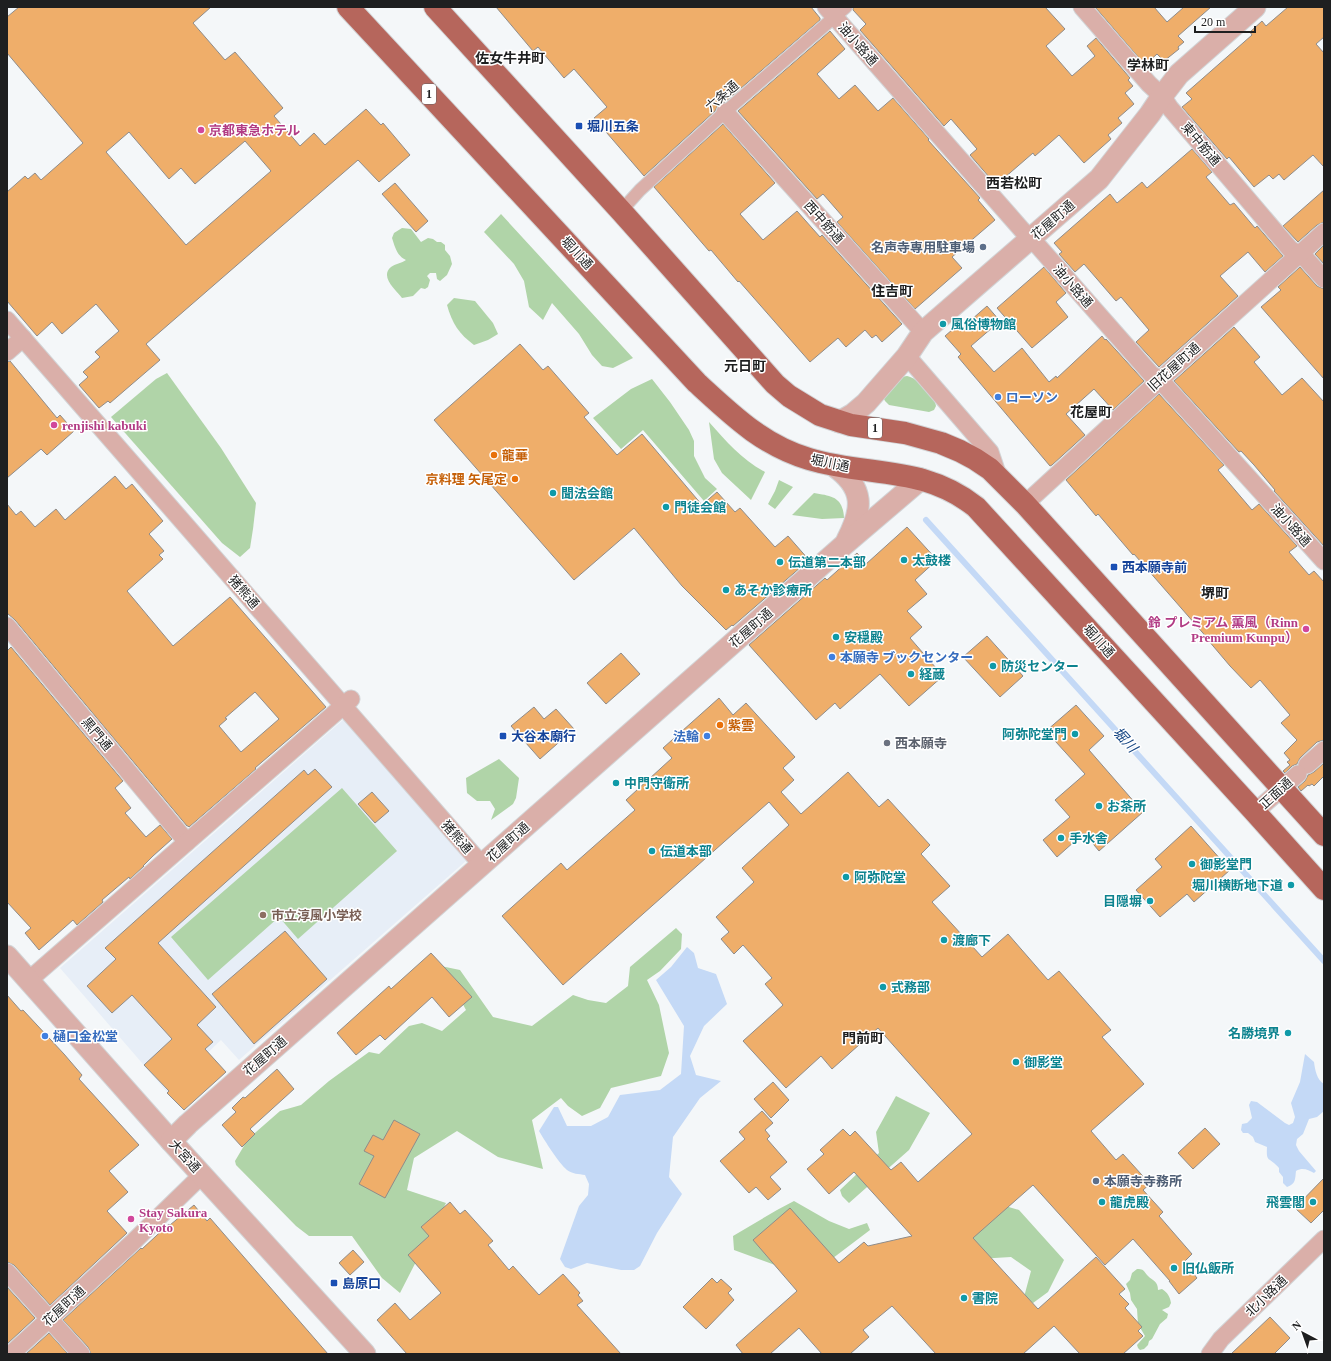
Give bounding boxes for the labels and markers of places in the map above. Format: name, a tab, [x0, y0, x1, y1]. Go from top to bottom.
place label: 堀川五条	[587, 119, 639, 134]
marker: 堀川五条	[574, 121, 584, 131]
place label: 京都東急ホテル	[209, 123, 300, 138]
marker: 京都東急ホテル	[196, 125, 206, 135]
place label: 名声寺専用駐車場	[871, 240, 975, 255]
marker: 名声寺専用駐車場	[978, 242, 988, 252]
place label: 風俗博物館	[951, 317, 1016, 332]
marker: 風俗博物館	[938, 319, 948, 329]
place label: ローソン	[1006, 390, 1058, 405]
marker: ローソン	[993, 392, 1003, 402]
place label: renjishi kabuki	[62, 418, 147, 433]
marker: renjishi kabuki	[49, 420, 59, 430]
place label: 龍華	[502, 448, 528, 463]
marker: 龍華	[489, 450, 499, 460]
place label: 京料理 矢尾定	[426, 472, 507, 487]
marker: 京料理 矢尾定	[510, 474, 520, 484]
place label: 聞法会館	[561, 486, 613, 501]
marker: 聞法会館	[548, 488, 558, 498]
place label: 門徒会館	[674, 500, 726, 515]
marker: 門徒会館	[661, 502, 671, 512]
place label: 太鼓楼	[912, 553, 951, 568]
place label: 伝道第二本部	[788, 555, 866, 570]
marker: 太鼓楼	[899, 555, 909, 565]
marker: 伝道第二本部	[775, 557, 785, 567]
place label: 西本願寺前	[1122, 560, 1187, 575]
marker: 西本願寺前	[1109, 562, 1119, 572]
place label: あそか診療所	[734, 583, 812, 598]
marker: あそか診療所	[721, 585, 731, 595]
place label: 鈴 プレミアム 薫風（Rinn Premium Kunpu）	[1148, 615, 1299, 645]
marker: 鈴 プレミアム 薫風（Rinn Premium Kunpu）	[1301, 624, 1311, 634]
place label: 安穏殿	[844, 630, 883, 645]
marker: 安穏殿	[831, 632, 841, 642]
place label: 本願寺 ブックセンター	[840, 650, 973, 665]
marker: 本願寺 ブックセンター	[827, 652, 837, 662]
place label: 防災センター	[1001, 659, 1079, 674]
marker: 防災センター	[988, 661, 998, 671]
place label: 経蔵	[919, 667, 945, 682]
marker: 経蔵	[906, 669, 916, 679]
place label: 紫雲	[728, 718, 754, 733]
marker: 紫雲	[715, 720, 725, 730]
place label: 阿弥陀堂門	[1002, 727, 1067, 742]
place label: 大谷本廟行	[511, 729, 576, 744]
place label: 法輪	[673, 729, 699, 744]
marker: 阿弥陀堂門	[1070, 729, 1080, 739]
marker: 大谷本廟行	[498, 731, 508, 741]
marker: 法輪	[702, 731, 712, 741]
place label: 西本願寺	[895, 736, 947, 751]
marker: 西本願寺	[882, 738, 892, 748]
place label: 中門守衛所	[624, 776, 689, 791]
marker: 中門守衛所	[611, 778, 621, 788]
place label: お茶所	[1107, 799, 1146, 814]
marker: お茶所	[1094, 801, 1104, 811]
place label: 手水舎	[1069, 831, 1108, 846]
marker: 手水舎	[1056, 833, 1066, 843]
place label: 伝道本部	[660, 844, 712, 859]
marker: 伝道本部	[647, 846, 657, 856]
place label: 御影堂門	[1200, 857, 1252, 872]
marker: 御影堂門	[1187, 859, 1197, 869]
place label: 阿弥陀堂	[854, 870, 906, 885]
marker: 阿弥陀堂	[841, 872, 851, 882]
place label: 堀川横断地下道	[1192, 878, 1283, 893]
marker: 堀川横断地下道	[1286, 880, 1296, 890]
place label: 目隠塀	[1103, 894, 1142, 909]
marker: 目隠塀	[1145, 896, 1155, 906]
place label: 市立淳風小学校	[271, 908, 362, 923]
marker: 市立淳風小学校	[258, 910, 268, 920]
place label: 渡廊下	[952, 933, 991, 948]
marker: 渡廊下	[939, 935, 949, 945]
place label: 式務部	[891, 980, 930, 995]
marker: 式務部	[878, 982, 888, 992]
place label: 名勝境界	[1228, 1026, 1280, 1041]
marker: 名勝境界	[1283, 1028, 1293, 1038]
place label: 樋口金松堂	[53, 1029, 118, 1044]
marker: 樋口金松堂	[40, 1031, 50, 1041]
place label: 御影堂	[1024, 1055, 1063, 1070]
marker: 御影堂	[1011, 1057, 1021, 1067]
place label: 本願寺寺務所	[1104, 1174, 1182, 1189]
marker: 本願寺寺務所	[1091, 1176, 1101, 1186]
place label: 龍虎殿	[1110, 1195, 1149, 1210]
place label: 飛雲閣	[1266, 1195, 1305, 1210]
marker: 龍虎殿	[1097, 1197, 1107, 1207]
marker: 飛雲閣	[1308, 1197, 1318, 1207]
place label: Stay Sakura Kyoto	[139, 1205, 208, 1235]
marker: Stay Sakura Kyoto	[126, 1214, 136, 1224]
place label: 旧仏飯所	[1182, 1261, 1234, 1276]
marker: 旧仏飯所	[1169, 1263, 1179, 1273]
place label: 島原口	[342, 1276, 381, 1291]
marker: 島原口	[329, 1278, 339, 1288]
place label: 書院	[972, 1291, 998, 1306]
marker: 書院	[959, 1293, 969, 1303]

